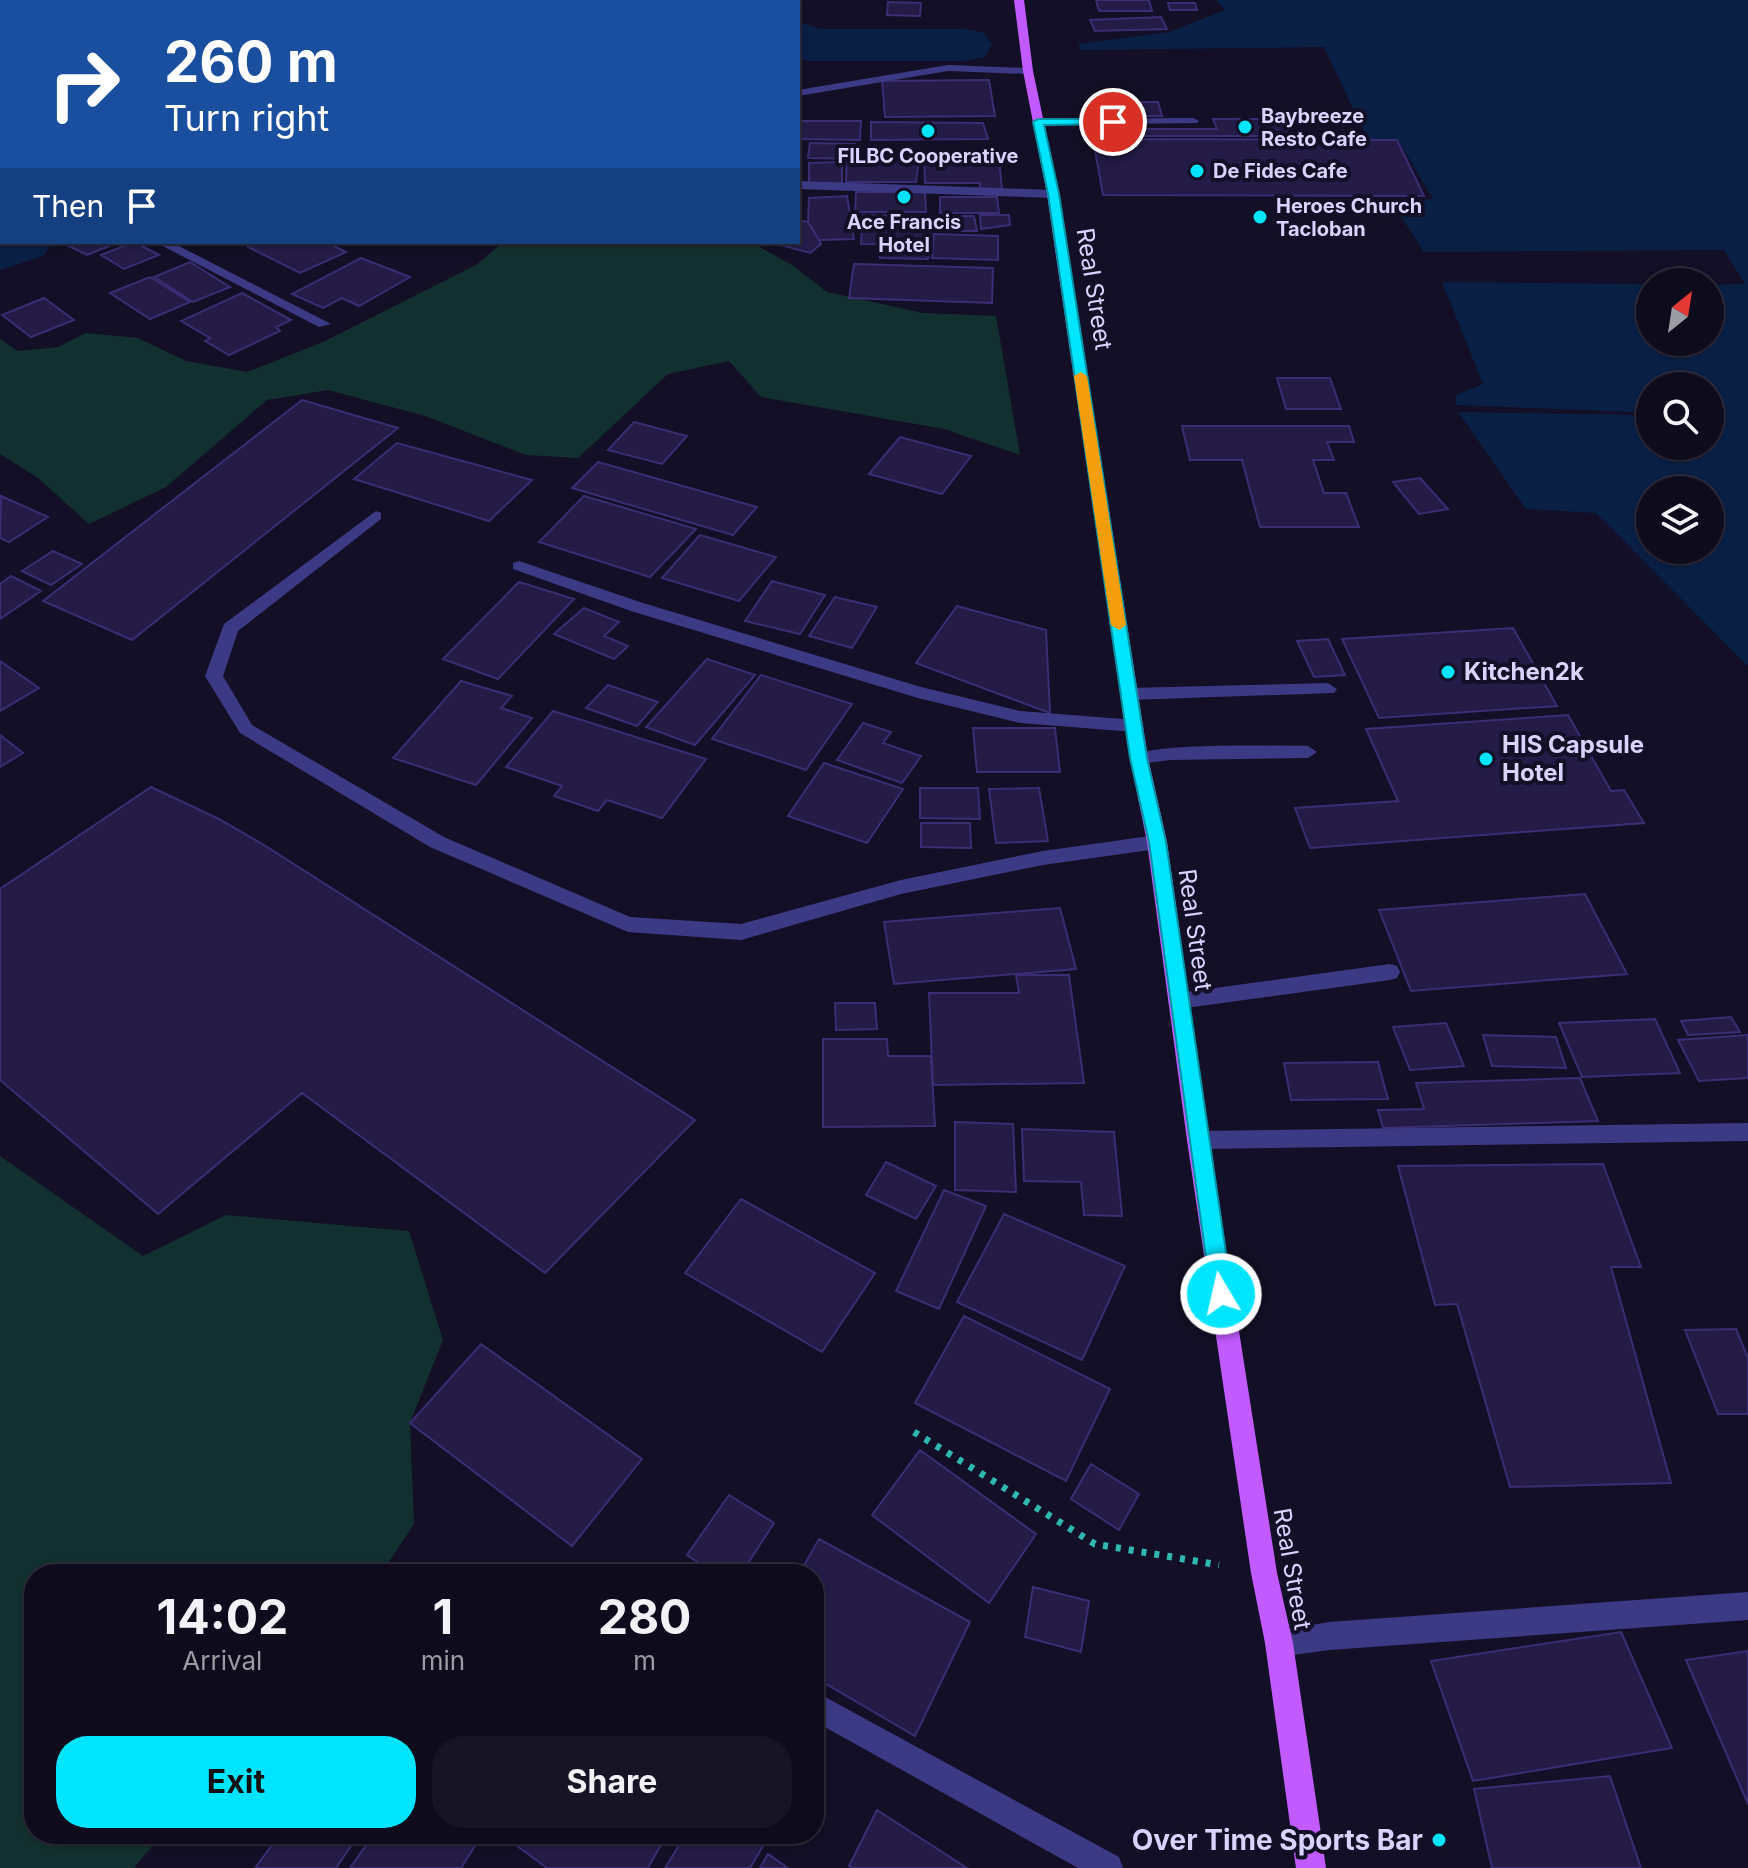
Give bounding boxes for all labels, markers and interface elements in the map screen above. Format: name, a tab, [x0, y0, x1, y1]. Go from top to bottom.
text: 260 m	[164, 28, 338, 96]
icon: right	[32, 32, 136, 136]
pin	[1079, 88, 1147, 156]
text: Turn right	[164, 96, 329, 140]
icon: arrive	[1091, 100, 1135, 144]
place label: Baybreeze Resto Cafe	[1261, 104, 1367, 151]
marker: Baybreeze Resto Cafe	[1236, 118, 1254, 136]
marker: FILBC Cooperative	[919, 122, 937, 140]
place label: FILBC Cooperative	[837, 144, 1019, 168]
place label: De Fides Cafe	[1213, 159, 1348, 183]
marker: De Fides Cafe	[1188, 162, 1206, 180]
icon: arrive	[120, 184, 164, 228]
text: Then	[32, 188, 104, 224]
marker: Ace Francis Hotel	[895, 188, 913, 206]
place label: Heroes Church Tacloban	[1276, 194, 1422, 241]
marker: Heroes Church Tacloban	[1251, 208, 1269, 226]
place label: Ace Francis Hotel	[847, 210, 961, 257]
street label: Real Street	[1071, 226, 1118, 352]
north arrow	[1636, 268, 1724, 356]
map controls	[1636, 268, 1724, 564]
button: search	[1636, 372, 1724, 460]
button: layers	[1636, 476, 1724, 564]
place label: Kitchen2k	[1464, 657, 1584, 686]
marker: Kitchen2k	[1439, 663, 1457, 681]
place label: HIS Capsule Hotel	[1502, 730, 1644, 787]
marker: HIS Capsule Hotel	[1477, 750, 1495, 768]
street label: Real Street	[1173, 867, 1218, 993]
position arrow	[1179, 1252, 1263, 1336]
street label: Real Street	[1268, 1506, 1317, 1632]
text: 14:02	[156, 1587, 288, 1646]
text: 1	[433, 1587, 453, 1646]
text: 280	[598, 1587, 691, 1646]
text: Arrival	[182, 1645, 262, 1676]
text: min	[421, 1645, 465, 1676]
text: m	[633, 1645, 656, 1676]
button: Exit	[56, 1736, 416, 1828]
button: Share	[432, 1736, 792, 1828]
place label: Over Time Sports Bar	[1132, 1823, 1423, 1857]
marker: Over Time Sports Bar	[1430, 1831, 1448, 1849]

